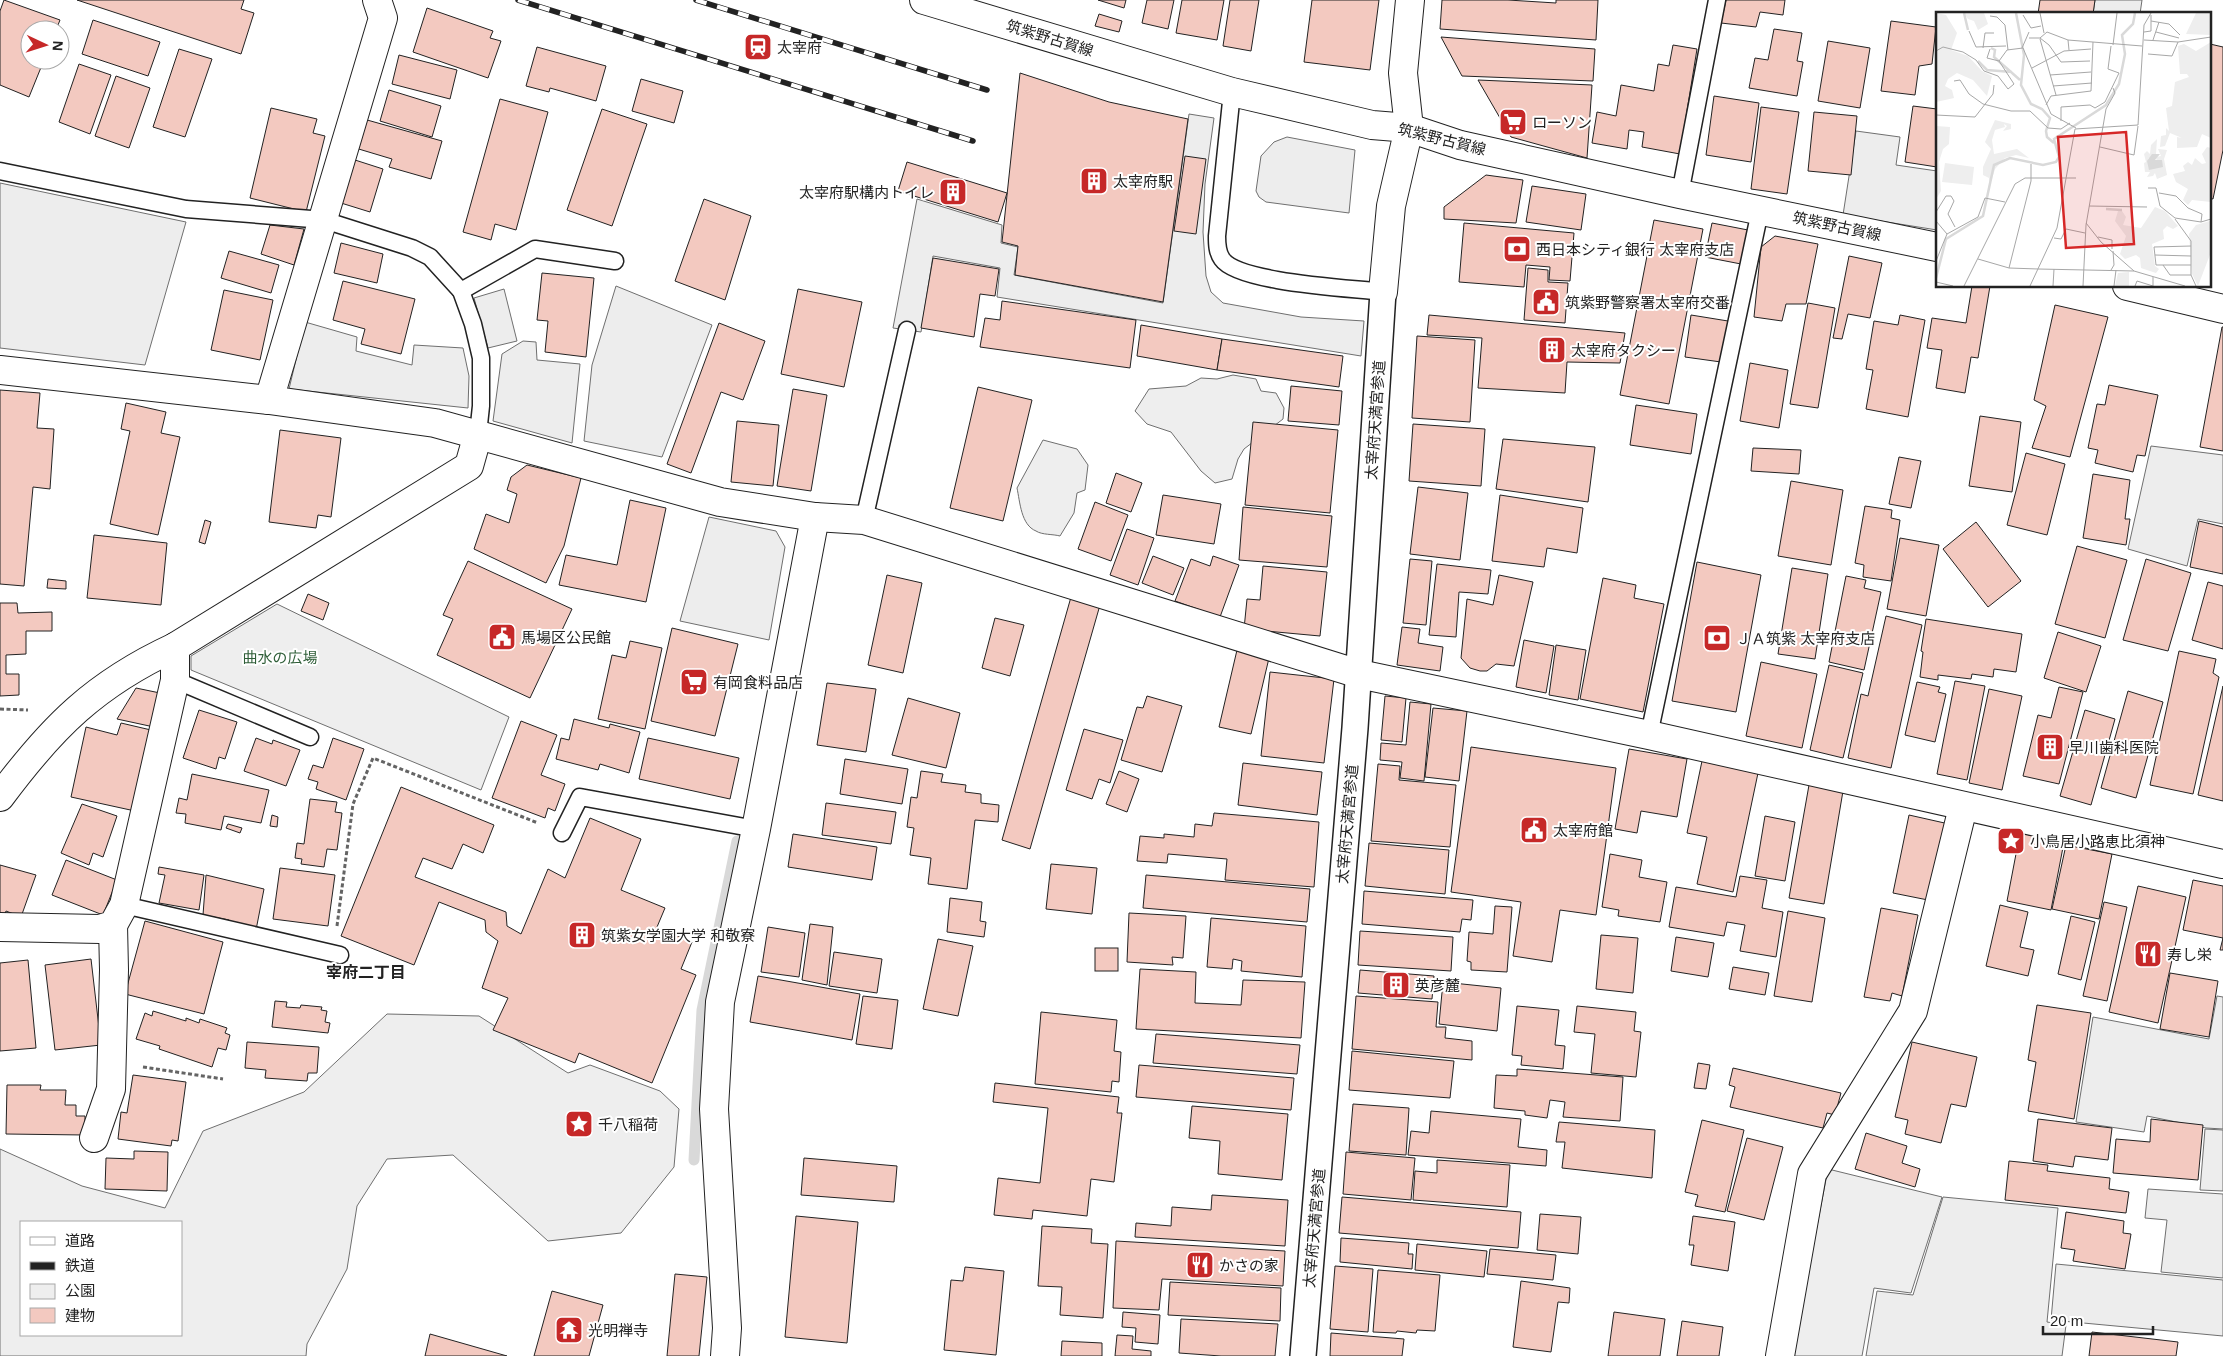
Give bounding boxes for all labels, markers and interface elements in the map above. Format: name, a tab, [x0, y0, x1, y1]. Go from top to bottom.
inset map	[1936, 12, 2210, 288]
street label: 筑紫野古賀線	[1004, 17, 1096, 59]
north arrow	[20, 20, 70, 70]
station icon: 太宰府	[743, 32, 773, 62]
place label: 太宰府	[777, 39, 822, 56]
text: N	[50, 40, 66, 52]
supermarket icon: ローソン	[1498, 107, 1528, 137]
place label: ローソン	[1532, 114, 1592, 131]
street label: 筑紫野古賀線	[1396, 120, 1488, 158]
building icon: 太宰府駅	[1079, 166, 1109, 196]
place label: 太宰府駅	[1113, 173, 1173, 190]
building icon: 太宰府駅構内トイレ	[938, 177, 968, 207]
place label: 太宰府駅構内トイレ	[799, 184, 934, 201]
street label: 筑紫野古賀線	[1791, 208, 1883, 244]
bank icon: 西日本シティ銀行 太宰府支店	[1502, 234, 1532, 264]
place label: 西日本シティ銀行 太宰府支店	[1536, 241, 1734, 258]
public building icon: 筑紫野警察署太宰府交番	[1531, 287, 1561, 317]
place label: 筑紫野警察署太宰府交番	[1565, 294, 1730, 311]
building icon: 太宰府タクシー	[1537, 335, 1567, 365]
place label: 太宰府タクシー	[1571, 342, 1676, 359]
street label: 太宰府天満宮参道	[1362, 360, 1388, 480]
public building icon: 馬場区公民館	[487, 622, 517, 652]
bank icon: ＪＡ筑紫 太宰府支店	[1702, 623, 1732, 653]
place label: 馬場区公民館	[521, 629, 611, 646]
place label: ＪＡ筑紫 太宰府支店	[1736, 630, 1875, 647]
park label: 曲水の広場	[242, 649, 318, 666]
supermarket icon: 有岡食料品店	[679, 667, 709, 697]
place label: 有岡食料品店	[713, 674, 803, 691]
building icon: 早川歯科医院	[2035, 732, 2065, 762]
place label: 早川歯科医院	[2069, 739, 2159, 756]
street label: 太宰府天満宮参道	[1333, 763, 1361, 885]
public building icon: 太宰府館	[1519, 815, 1549, 845]
place label: 太宰府館	[1553, 822, 1613, 839]
place icon: 小鳥居小路恵比須神	[1996, 826, 2026, 856]
place label: 小鳥居小路恵比須神	[2030, 833, 2165, 850]
building icon: 筑紫女学園大学 和敬寮	[567, 920, 597, 950]
place label: 筑紫女学園大学 和敬寮	[601, 927, 755, 944]
restaurant icon: 寿し栄	[2133, 939, 2163, 969]
place label: 寿し栄	[2167, 946, 2212, 963]
district label: 宰府二丁目	[326, 964, 406, 981]
building icon: 英彦麓	[1381, 970, 1411, 1000]
place label: 英彦麓	[1415, 977, 1460, 994]
place icon: 千八稲荷	[564, 1109, 594, 1139]
place label: 千八稲荷	[598, 1116, 658, 1133]
street label: 太宰府天満宮参道	[1300, 1167, 1328, 1289]
legend	[20, 1221, 182, 1336]
text: 道路	[65, 1232, 95, 1249]
restaurant icon: かさの家	[1185, 1250, 1215, 1280]
text: 鉄道	[65, 1257, 95, 1274]
place label: かさの家	[1219, 1257, 1279, 1274]
text: 公園	[65, 1282, 95, 1299]
scale bar	[2043, 1304, 2153, 1336]
text: 建物	[65, 1307, 95, 1324]
text: 20 m	[2050, 1312, 2083, 1329]
temple icon: 光明禅寺	[554, 1315, 584, 1345]
place label: 光明禅寺	[588, 1322, 648, 1339]

